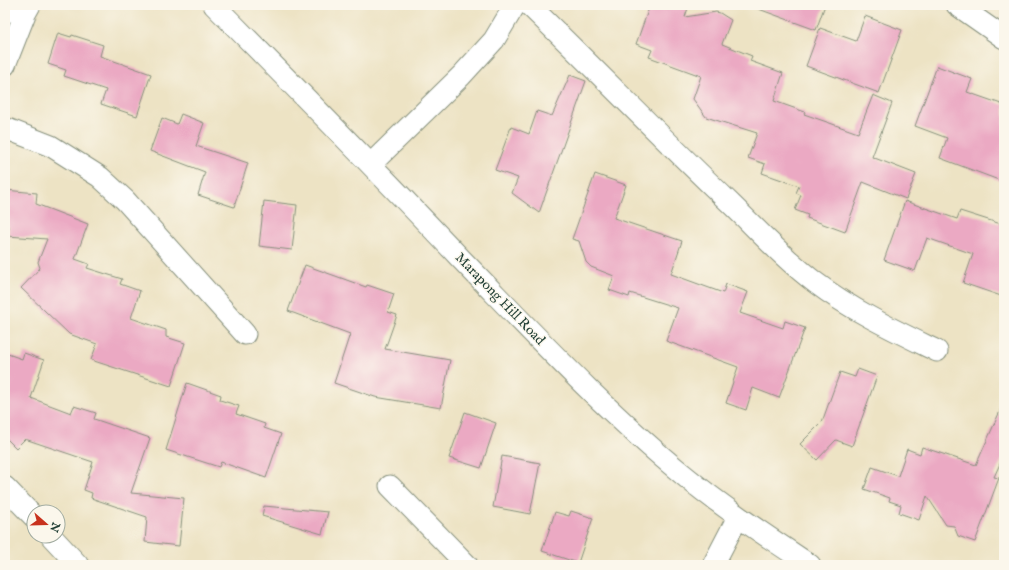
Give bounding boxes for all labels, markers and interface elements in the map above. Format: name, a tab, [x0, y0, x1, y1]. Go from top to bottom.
street label: Marapong Hill Road	[451, 249, 549, 349]
north arrow	[26, 504, 66, 544]
text: N	[46, 519, 63, 534]

